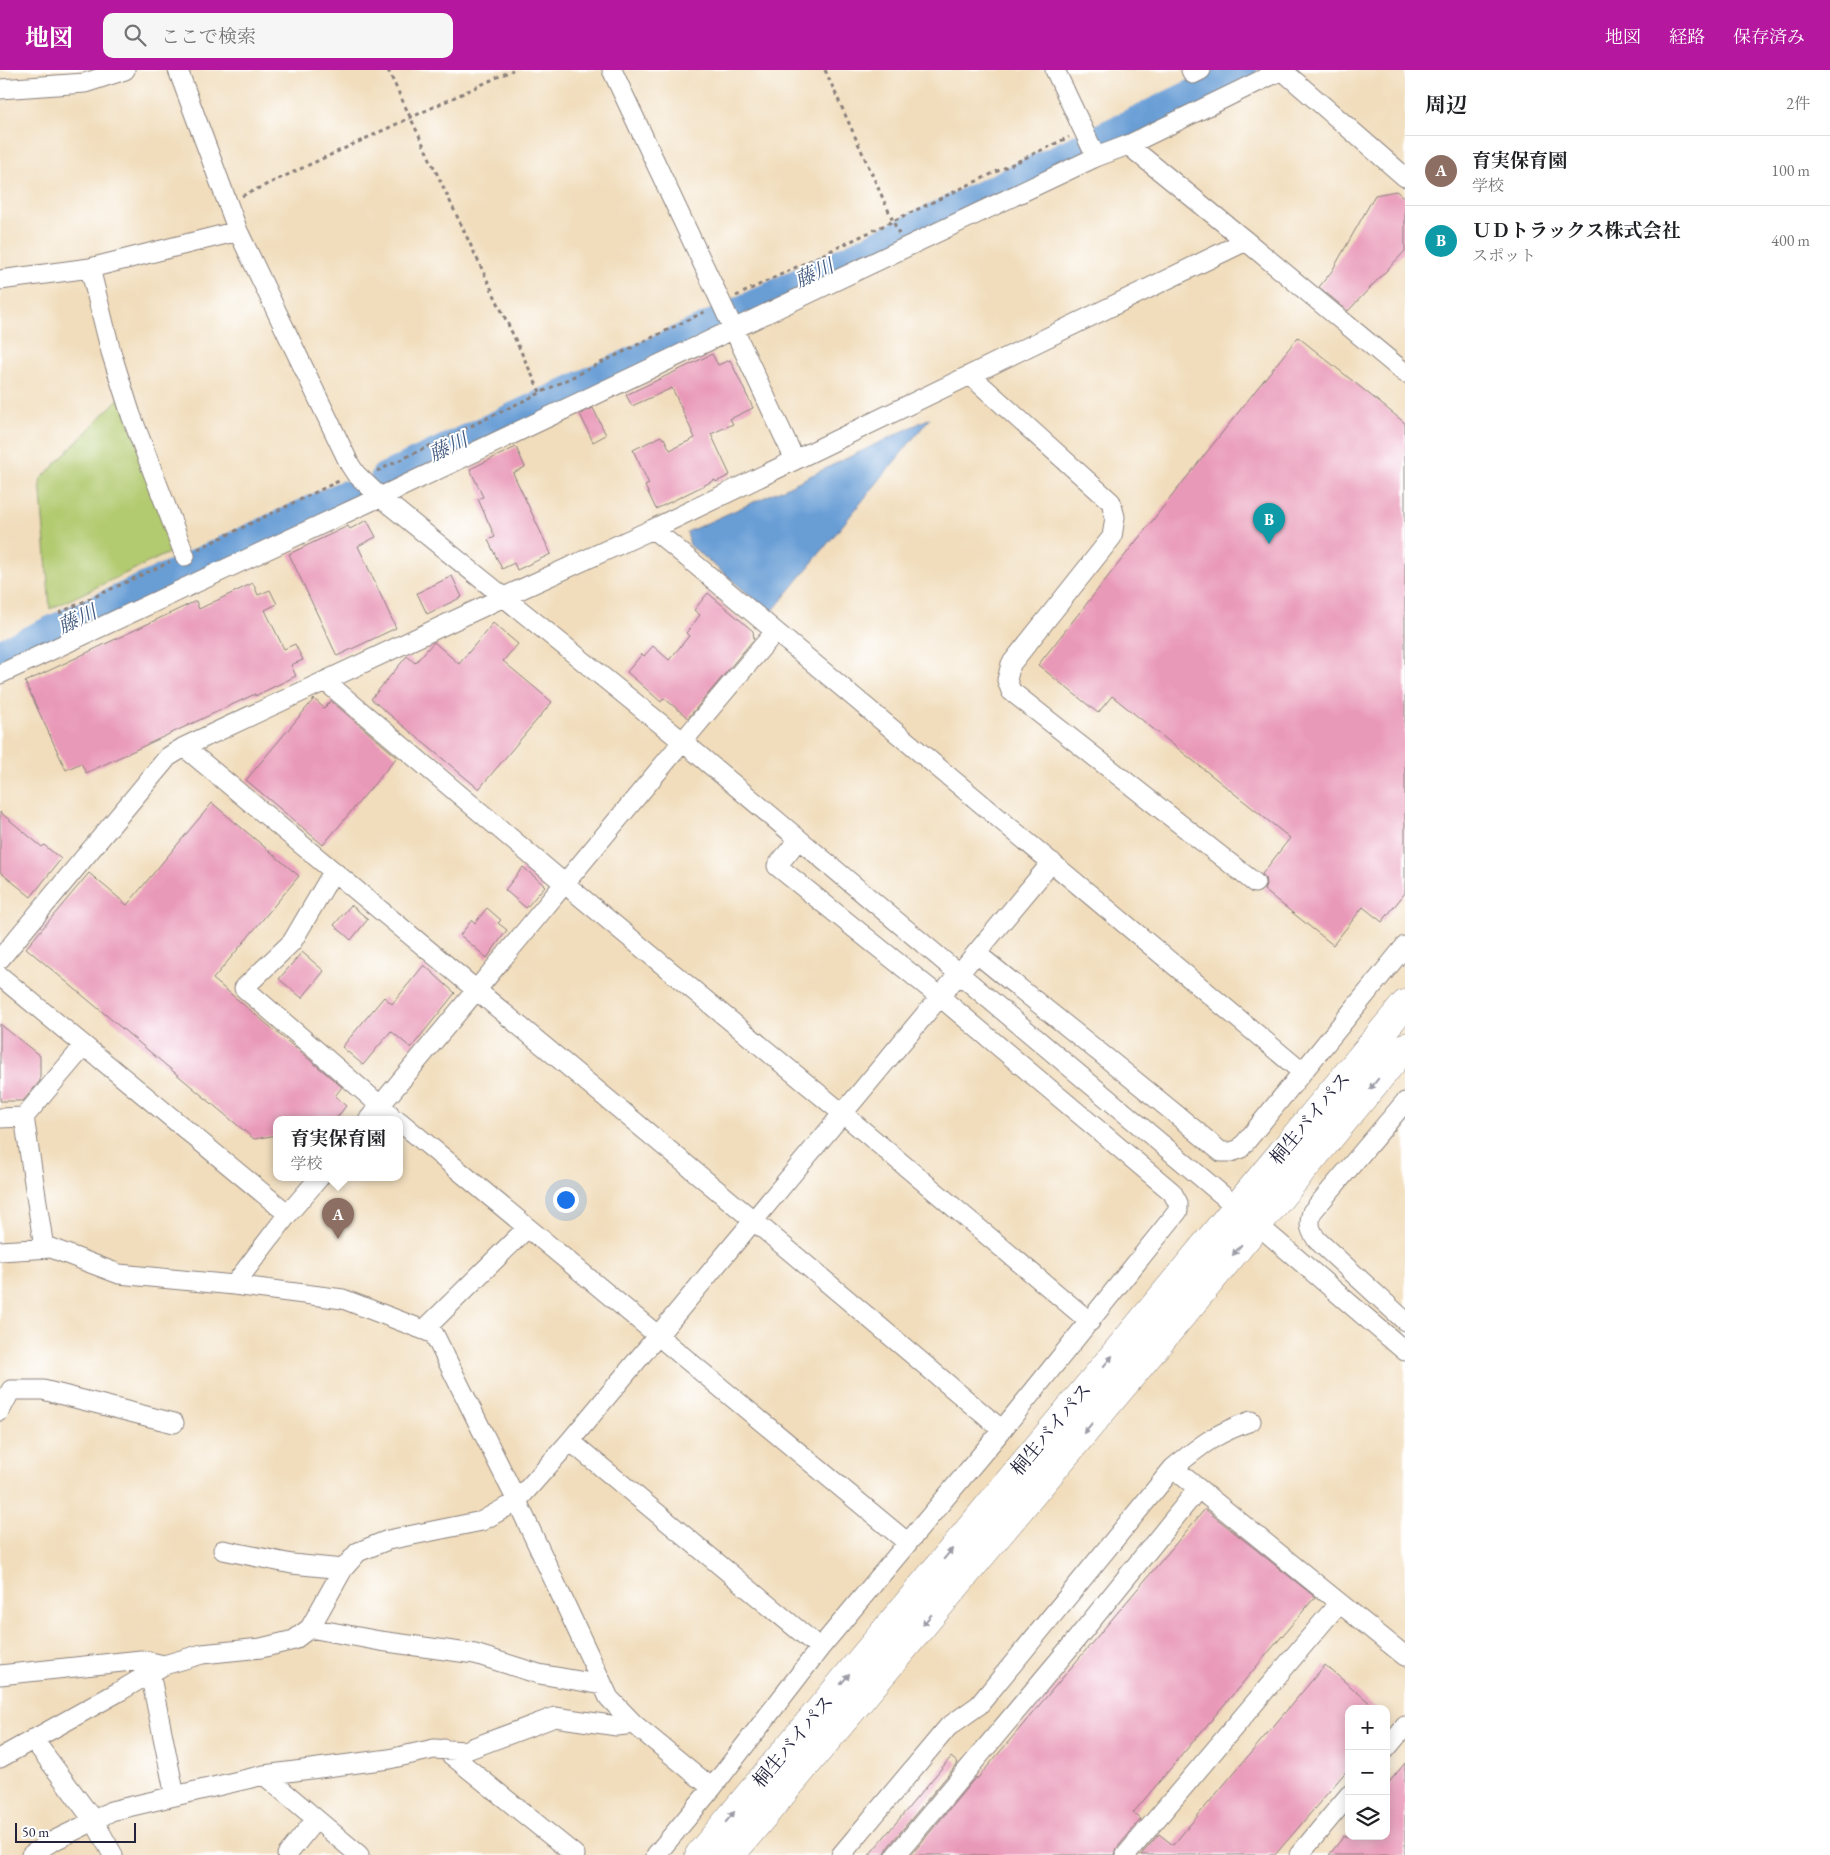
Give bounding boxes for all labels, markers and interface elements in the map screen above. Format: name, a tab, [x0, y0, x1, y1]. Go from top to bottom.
search box	[103, 13, 453, 58]
icon: search	[121, 21, 149, 49]
text: 地図	[25, 22, 73, 53]
text: ここで検索	[161, 24, 256, 49]
text: 地図	[1605, 25, 1641, 48]
text: 経路	[1669, 25, 1705, 48]
text: 保存済み	[1733, 25, 1805, 48]
text: 周辺	[1425, 91, 1467, 118]
text: 2件	[1786, 93, 1810, 114]
text: 育実保育園	[1472, 148, 1567, 173]
text: A	[1435, 160, 1447, 181]
text: 100 m	[1771, 160, 1810, 181]
text: 学校	[1472, 175, 1504, 196]
text: ＵＤトラックス株式会社	[1472, 218, 1680, 243]
text: B	[1436, 230, 1446, 251]
text: 400 m	[1771, 230, 1810, 251]
text: スポット	[1472, 245, 1536, 266]
water label: 藤川	[790, 252, 839, 293]
water label: 藤川	[424, 426, 473, 467]
pin: B	[1253, 503, 1285, 544]
water label: 藤川	[53, 598, 102, 639]
street label: 桐生バイパス	[1264, 1066, 1356, 1170]
one-way arrow	[1368, 1078, 1380, 1090]
popup	[273, 1116, 403, 1181]
text: 育実保育園	[290, 1126, 386, 1151]
text: 学校	[290, 1153, 323, 1174]
your location	[553, 1187, 579, 1213]
pin: A	[322, 1198, 354, 1239]
one-way arrow	[1232, 1243, 1243, 1256]
one-way arrow	[1102, 1355, 1113, 1368]
street label: 桐生バイパス	[1005, 1377, 1097, 1481]
one-way arrow	[1082, 1422, 1094, 1434]
one-way arrow	[943, 1548, 954, 1561]
one-way arrow	[922, 1613, 933, 1626]
one-way arrow	[839, 1673, 850, 1686]
street label: 桐生バイパス	[747, 1689, 839, 1793]
map controls	[1345, 1705, 1390, 1840]
button: +	[1345, 1705, 1390, 1750]
button: −	[1345, 1750, 1390, 1795]
button: layers	[1345, 1795, 1390, 1840]
one-way arrow	[724, 1811, 735, 1824]
scale bar	[15, 1820, 136, 1843]
text: 50 m	[22, 1823, 49, 1841]

